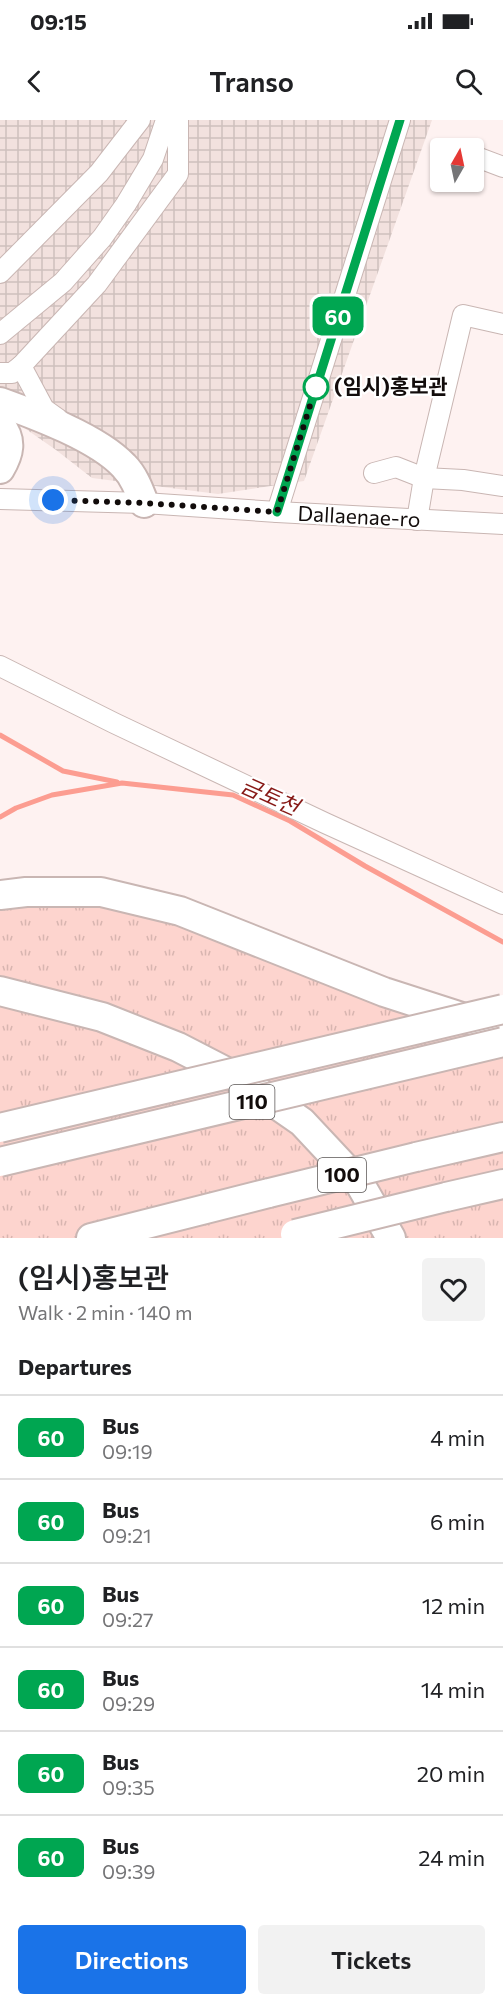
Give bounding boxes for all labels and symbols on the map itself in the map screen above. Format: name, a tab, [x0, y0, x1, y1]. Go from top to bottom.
north arrow	[430, 138, 484, 192]
line badge: 60	[311, 296, 365, 336]
place label: (임시)홍보관	[334, 373, 448, 398]
marker: (임시)홍보관	[303, 374, 329, 400]
your location	[38, 485, 68, 515]
street label: Dallaenae-ro	[297, 500, 421, 531]
water label: 금토천	[237, 771, 306, 821]
road number: 110	[230, 1085, 274, 1119]
road number: 100	[318, 1158, 366, 1192]

